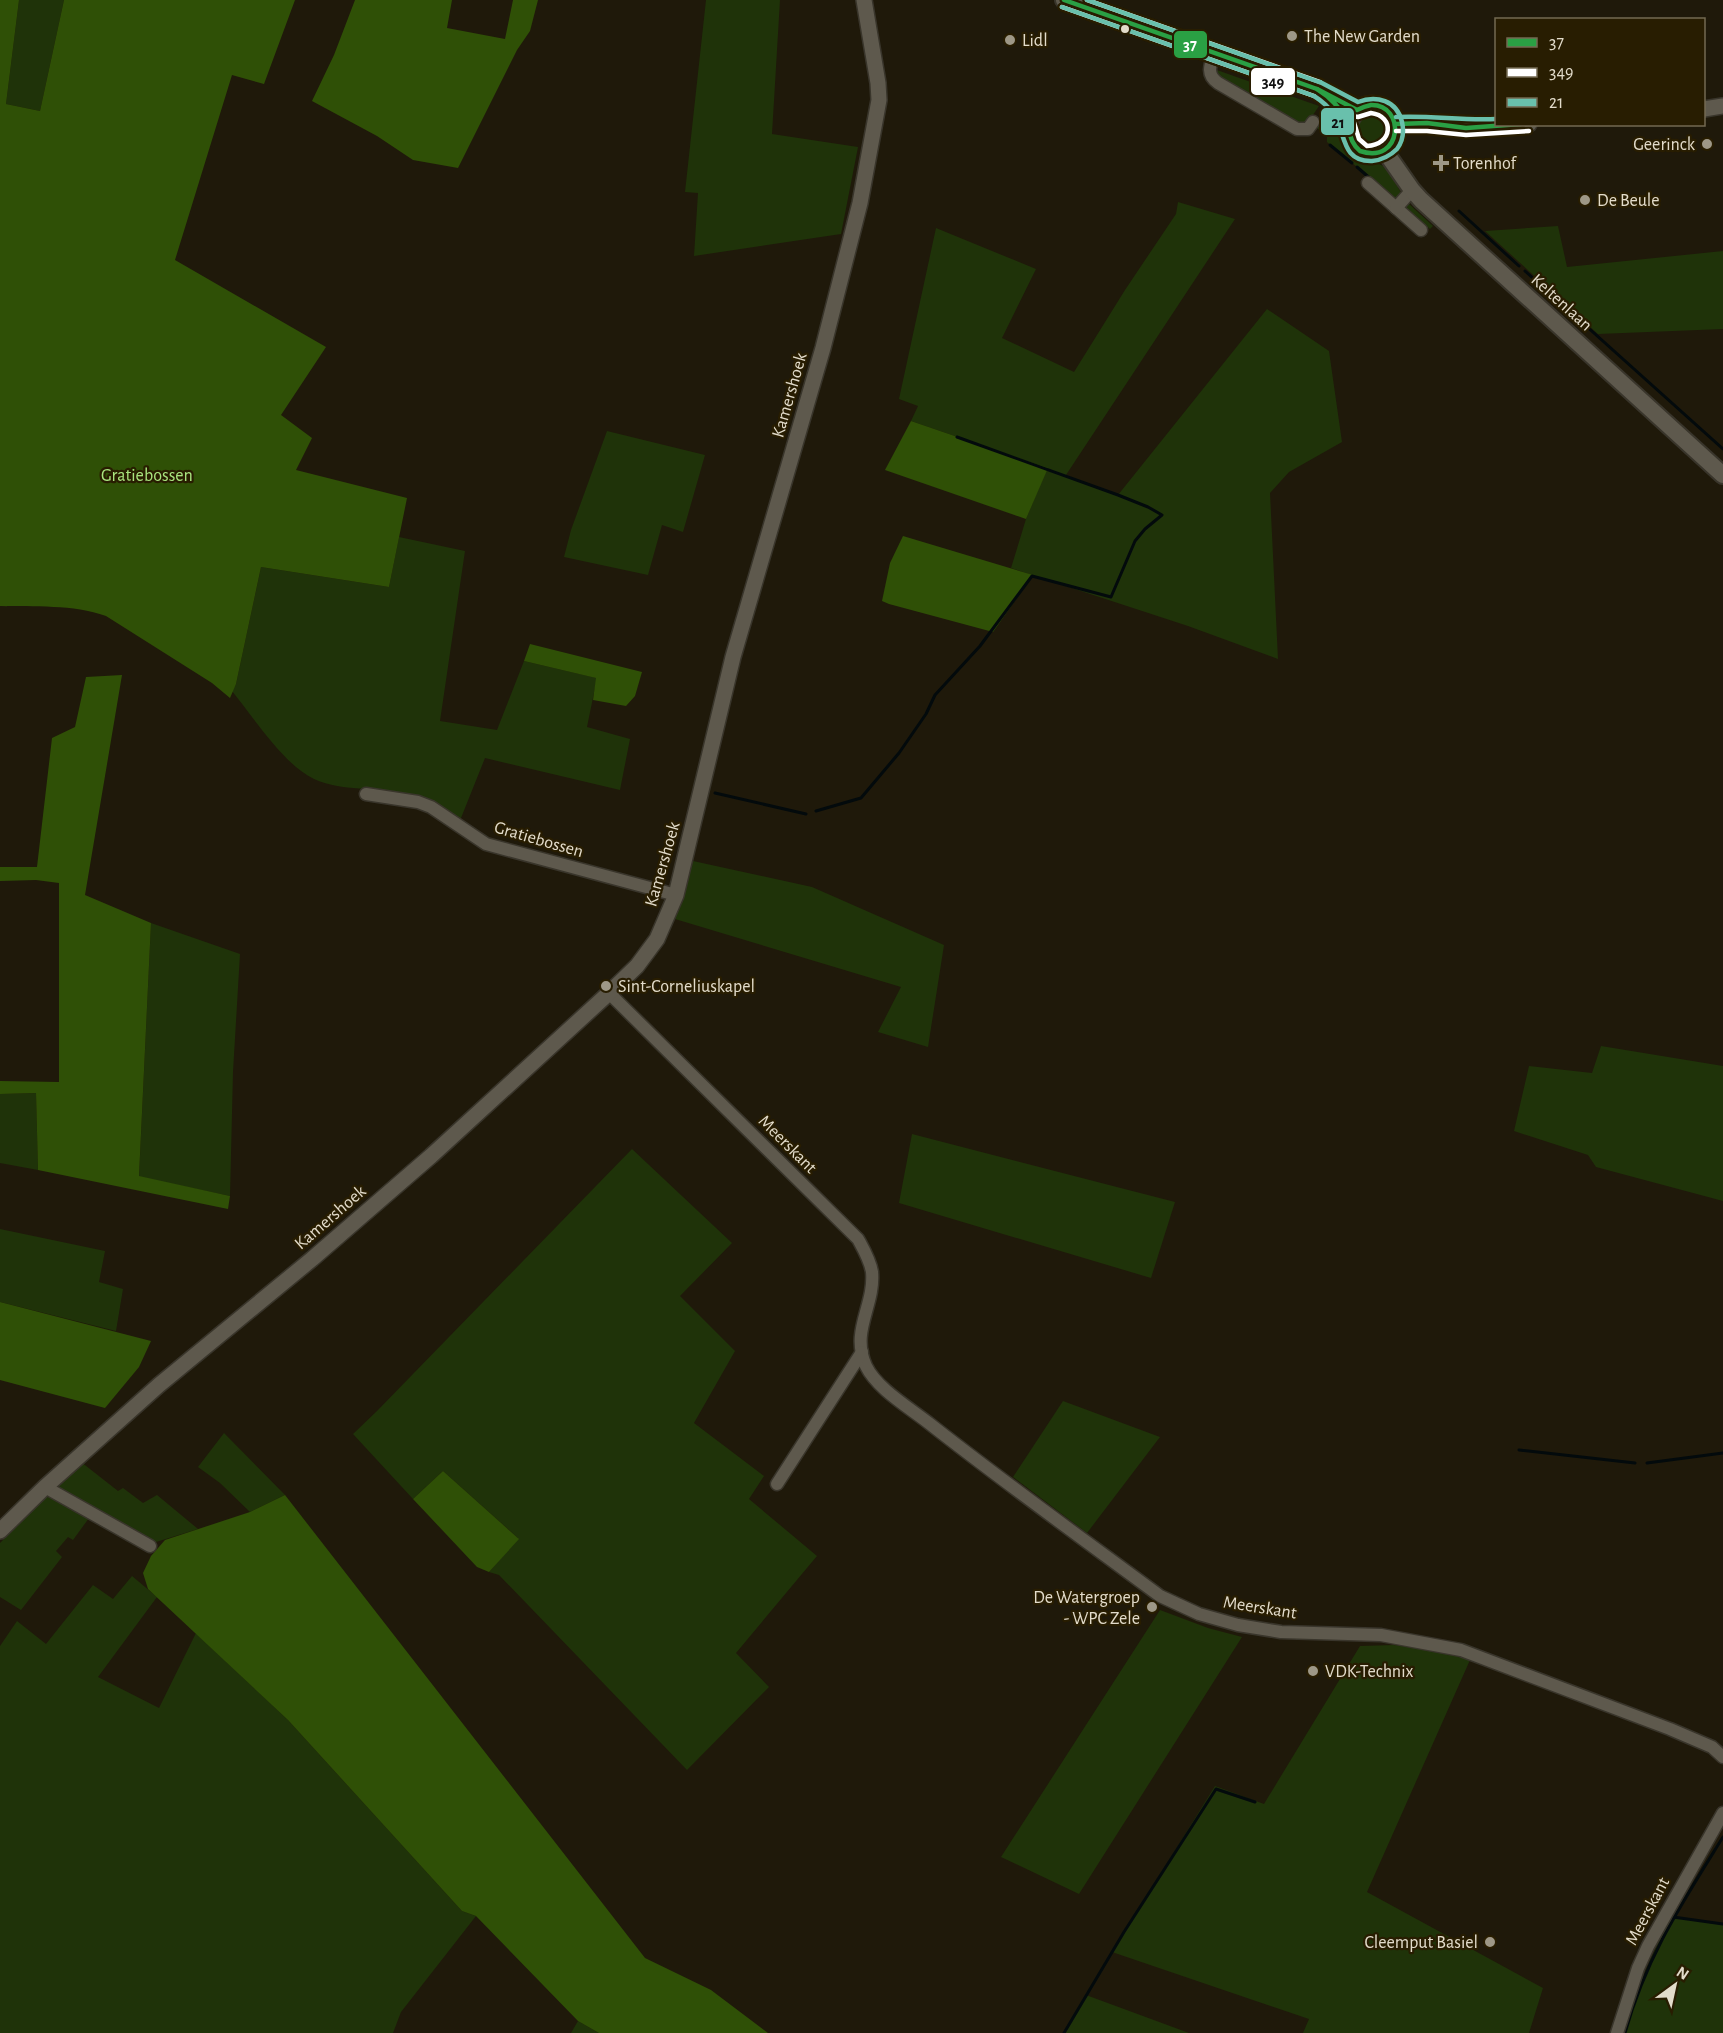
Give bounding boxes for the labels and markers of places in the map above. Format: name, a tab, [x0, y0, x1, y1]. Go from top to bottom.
unlabelled marker	[1119, 23, 1131, 35]
place label: The New Garden	[1304, 28, 1420, 46]
marker: The New Garden	[1285, 29, 1299, 43]
place label: Lidl	[1022, 32, 1048, 50]
marker: Lidl	[1003, 33, 1017, 47]
place label: Geerinck	[1633, 136, 1696, 154]
marker: Geerinck	[1700, 137, 1714, 151]
place label: Torenhof	[1453, 155, 1518, 173]
marker: Torenhof	[1434, 156, 1448, 170]
place label: De Beule	[1597, 192, 1660, 210]
marker: De Beule	[1578, 193, 1592, 207]
place label: Sint-Corneliuskapel	[618, 978, 755, 996]
marker: Sint-Corneliuskapel	[599, 979, 613, 993]
place label: De Watergroep - WPC Zele	[1033, 1589, 1140, 1628]
marker: De Watergroep - WPC Zele	[1145, 1600, 1159, 1614]
place label: VDK-Technix	[1325, 1663, 1413, 1681]
marker: VDK-Technix	[1306, 1664, 1320, 1678]
place label: Cleemput Basiel	[1364, 1934, 1478, 1952]
marker: Cleemput Basiel	[1483, 1935, 1497, 1949]

